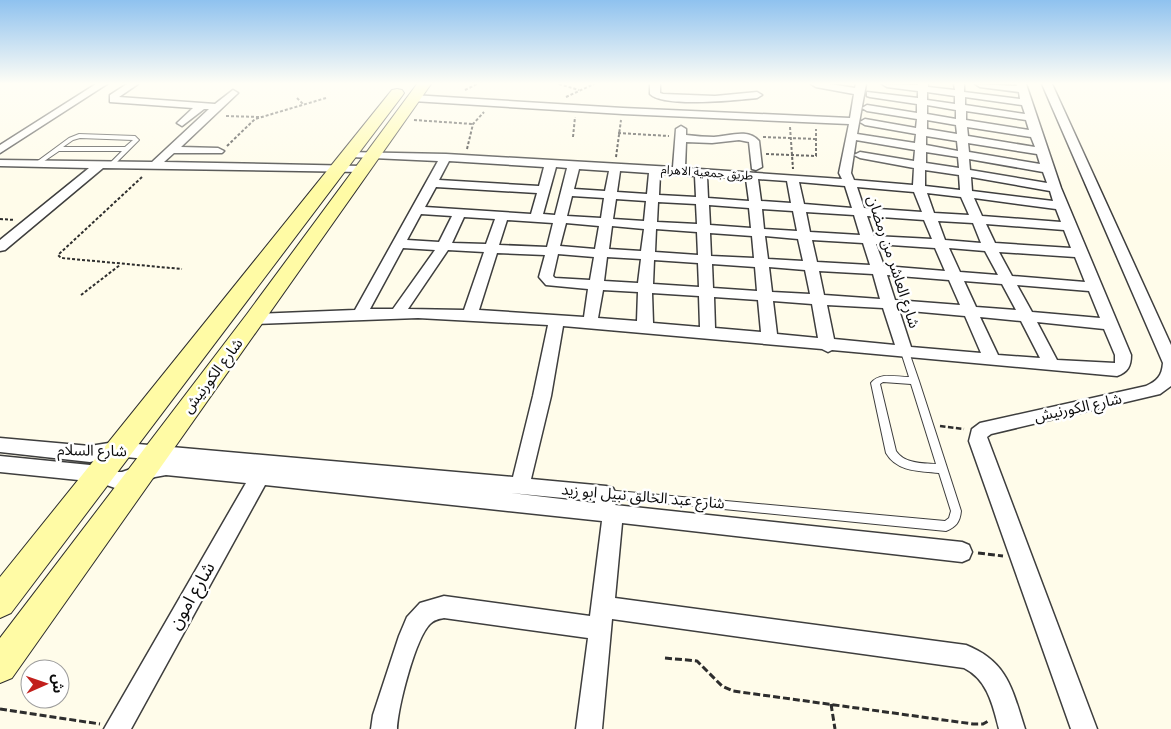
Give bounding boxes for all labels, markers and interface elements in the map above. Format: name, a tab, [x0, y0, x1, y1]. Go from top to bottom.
street label: طريق جمعية الاهرام	[660, 160, 754, 186]
street label: شارع العاشر من رمضان	[861, 193, 925, 332]
street label: شارع الكورنيش	[177, 333, 249, 418]
street label: شارع الكورنيش	[1032, 387, 1124, 428]
street label: شارع السلام	[57, 439, 127, 463]
street label: شارع عبد الخالق نبيل ابو زيد	[560, 478, 726, 516]
street label: شارع امون	[162, 557, 222, 635]
north arrow	[20, 659, 70, 709]
text: ش	[47, 674, 68, 694]

